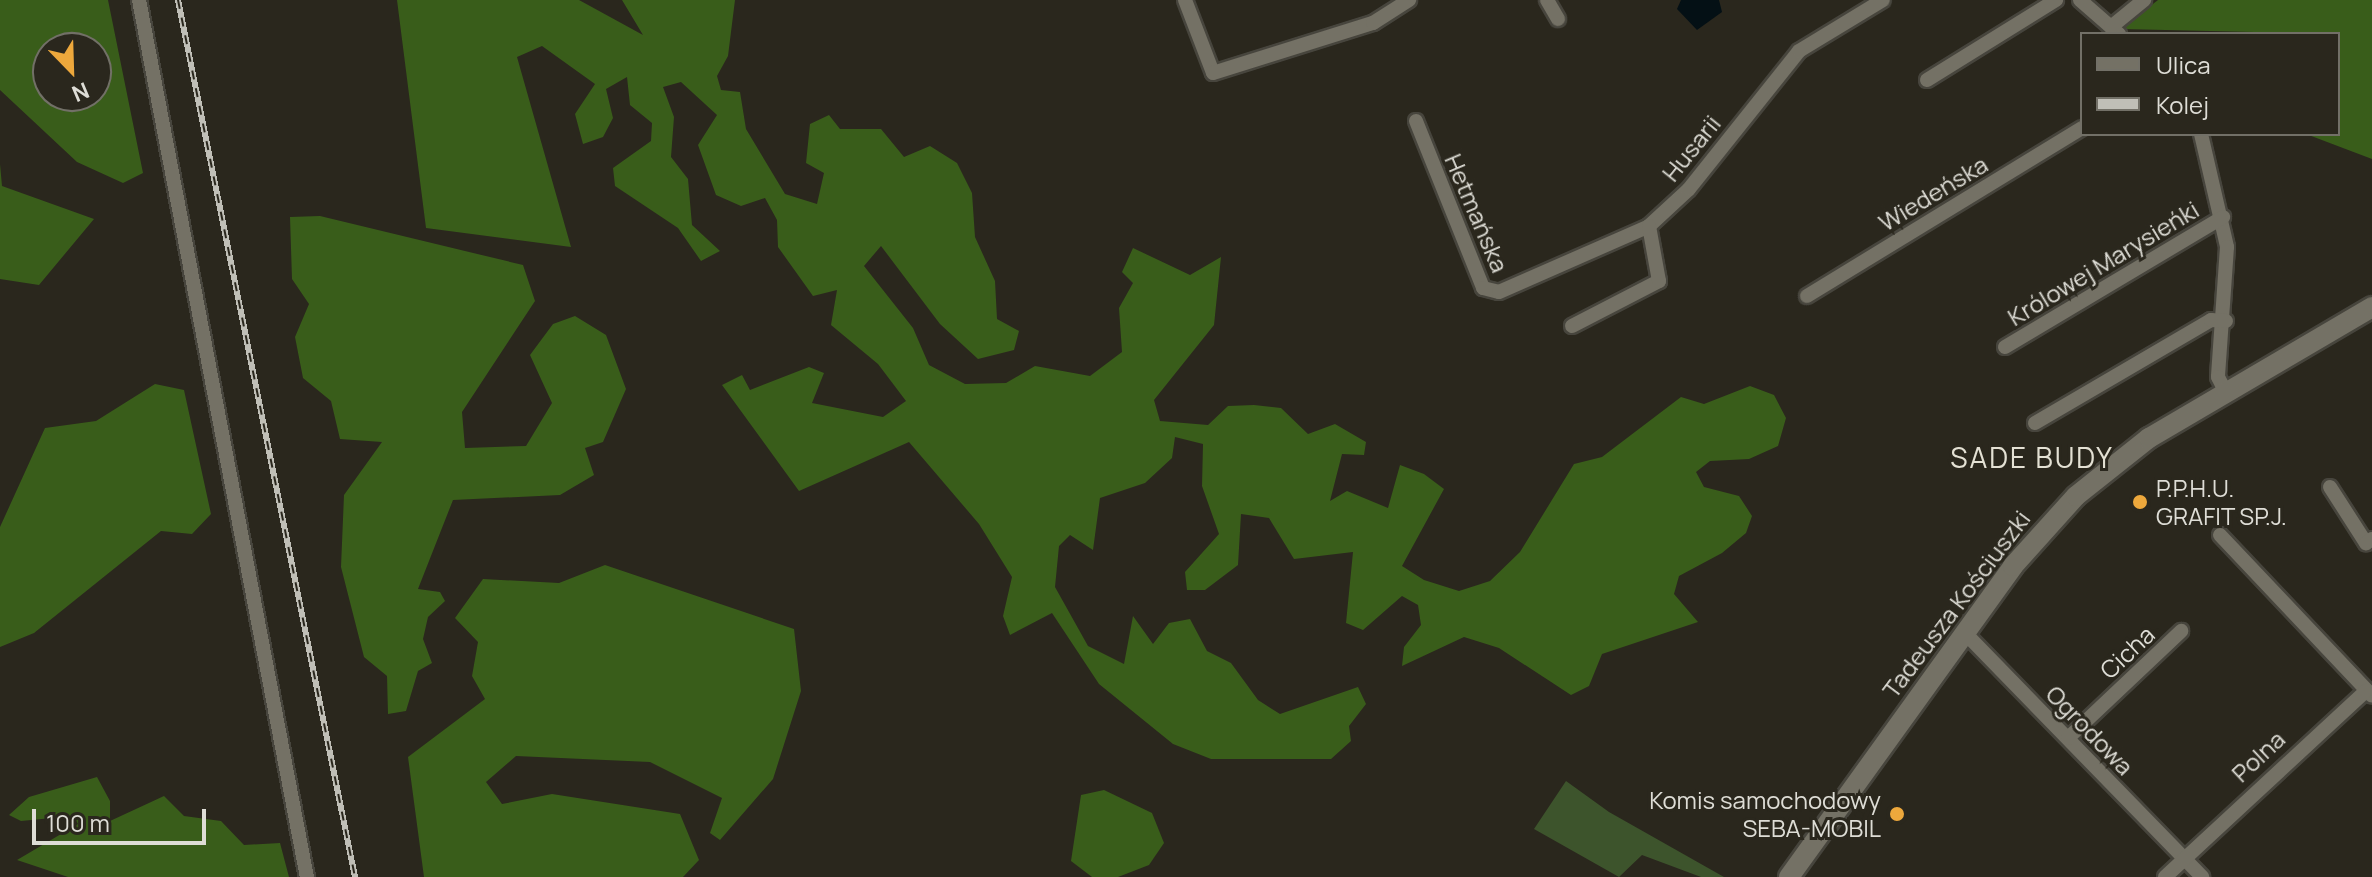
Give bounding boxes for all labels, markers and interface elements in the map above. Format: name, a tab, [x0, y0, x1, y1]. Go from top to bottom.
north arrow	[32, 32, 112, 112]
legend	[2080, 32, 2340, 136]
text: Ulica	[2156, 48, 2211, 81]
text: N	[67, 75, 94, 109]
text: Kolej	[2156, 88, 2209, 121]
street label: Husarii	[1656, 109, 1726, 187]
street label: Hetmańska	[1439, 149, 1515, 277]
street label: Wiedeńska	[1873, 149, 1993, 237]
street label: Królowej Marysieńki	[2002, 195, 2204, 331]
district label: SADE BUDY	[1950, 440, 2114, 474]
place label: P.P.H.U. GRAFIT SP.J.	[2156, 474, 2288, 530]
marker: P.P.H.U. GRAFIT SP.J.	[2131, 493, 2149, 511]
street label: Tadeusza Kościuszki	[1876, 505, 2036, 703]
street label: Cicha	[2094, 620, 2160, 684]
street label: Ogrodowa	[2040, 679, 2140, 781]
street label: Polna	[2226, 724, 2290, 788]
place label: Komis samochodowy SEBA-MOBIL	[1649, 786, 1881, 842]
scale bar	[36, 793, 210, 843]
marker: Komis samochodowy SEBA-MOBIL	[1888, 805, 1906, 823]
text: 100 m	[46, 806, 110, 839]

